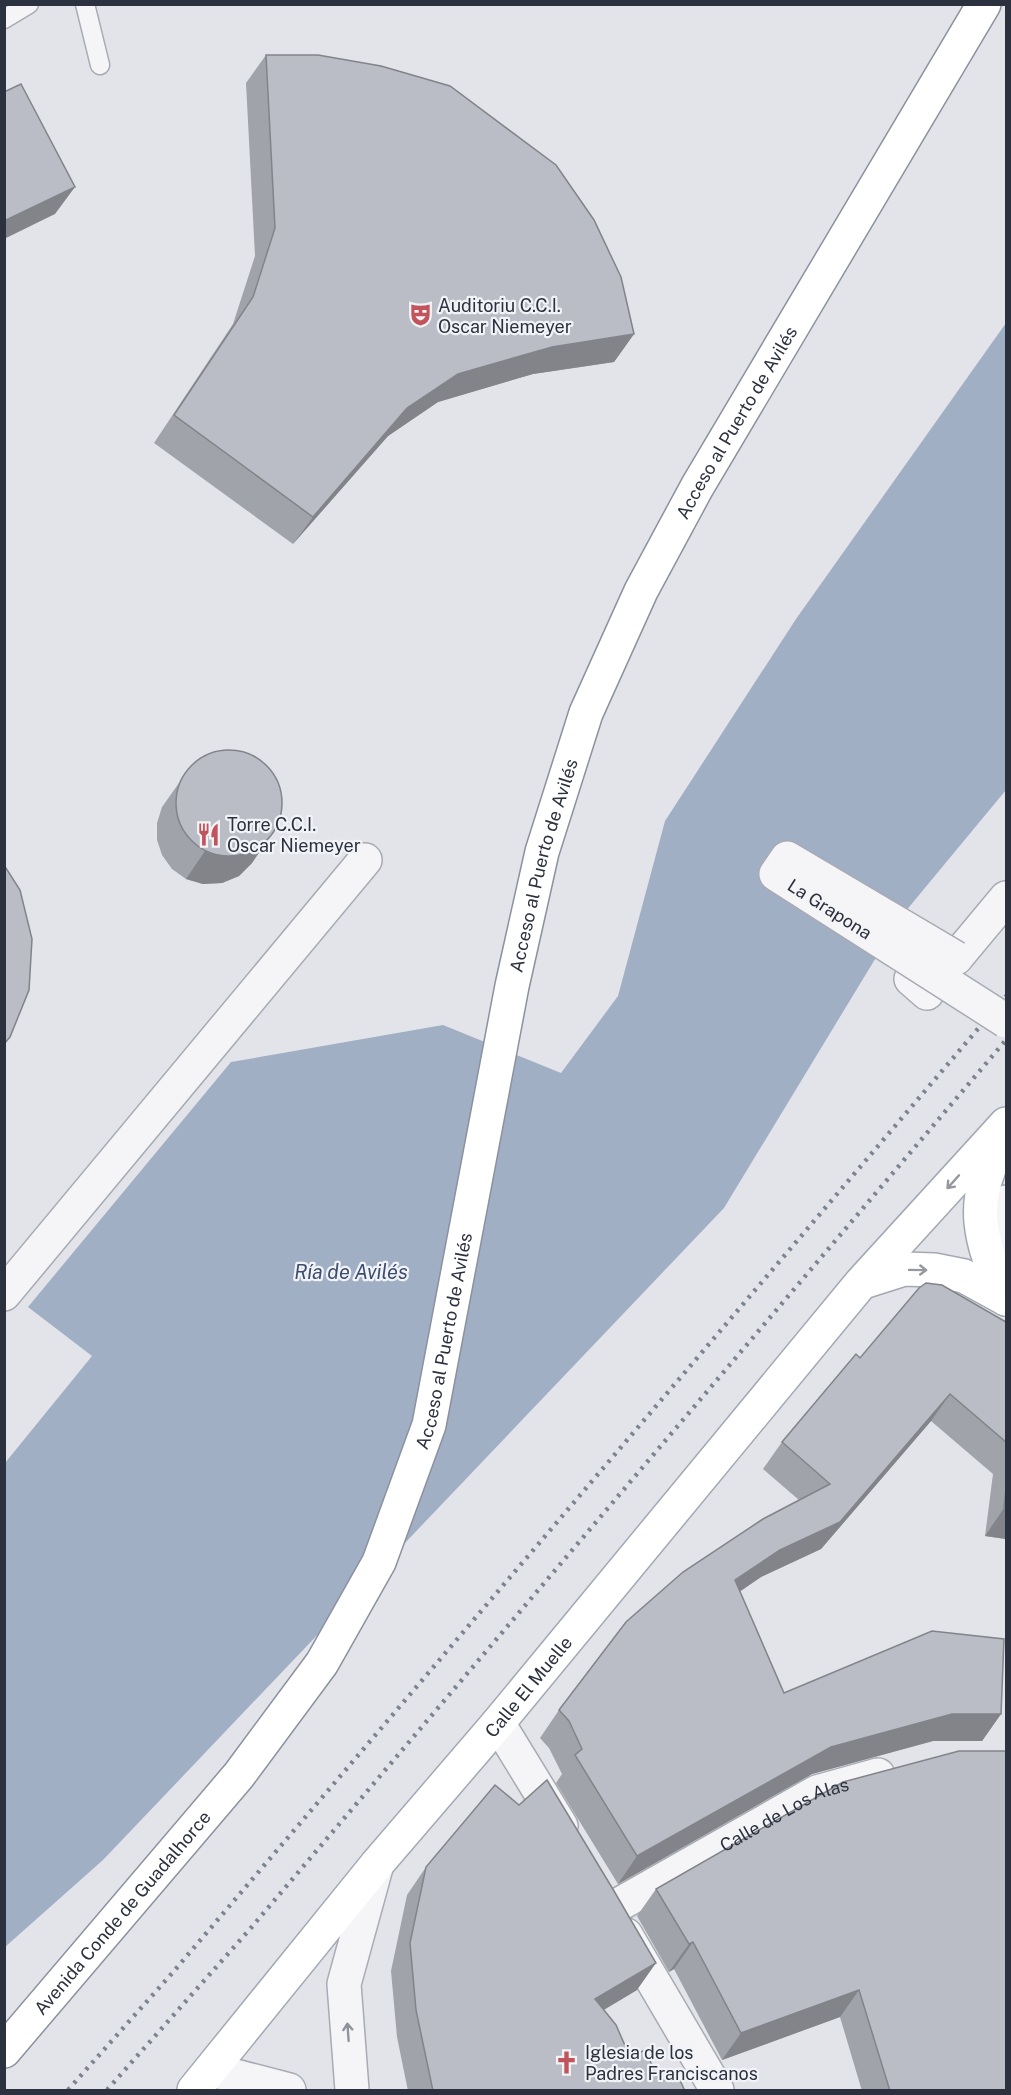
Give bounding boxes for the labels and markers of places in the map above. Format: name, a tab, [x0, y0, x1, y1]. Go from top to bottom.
place label: Auditoriu C.C.I. Oscar Niemeyer	[438, 295, 572, 337]
theatre icon: Auditoriu C.C.I. Oscar Niemeyer	[407, 302, 433, 328]
place label: Torre C.C.I. Oscar Niemeyer	[227, 814, 361, 856]
restaurant icon: Torre C.C.I. Oscar Niemeyer	[196, 821, 222, 847]
place label: Iglesia de los Padres Franciscanos	[585, 2042, 758, 2084]
church icon: Iglesia de los Padres Franciscanos	[554, 2049, 580, 2075]

